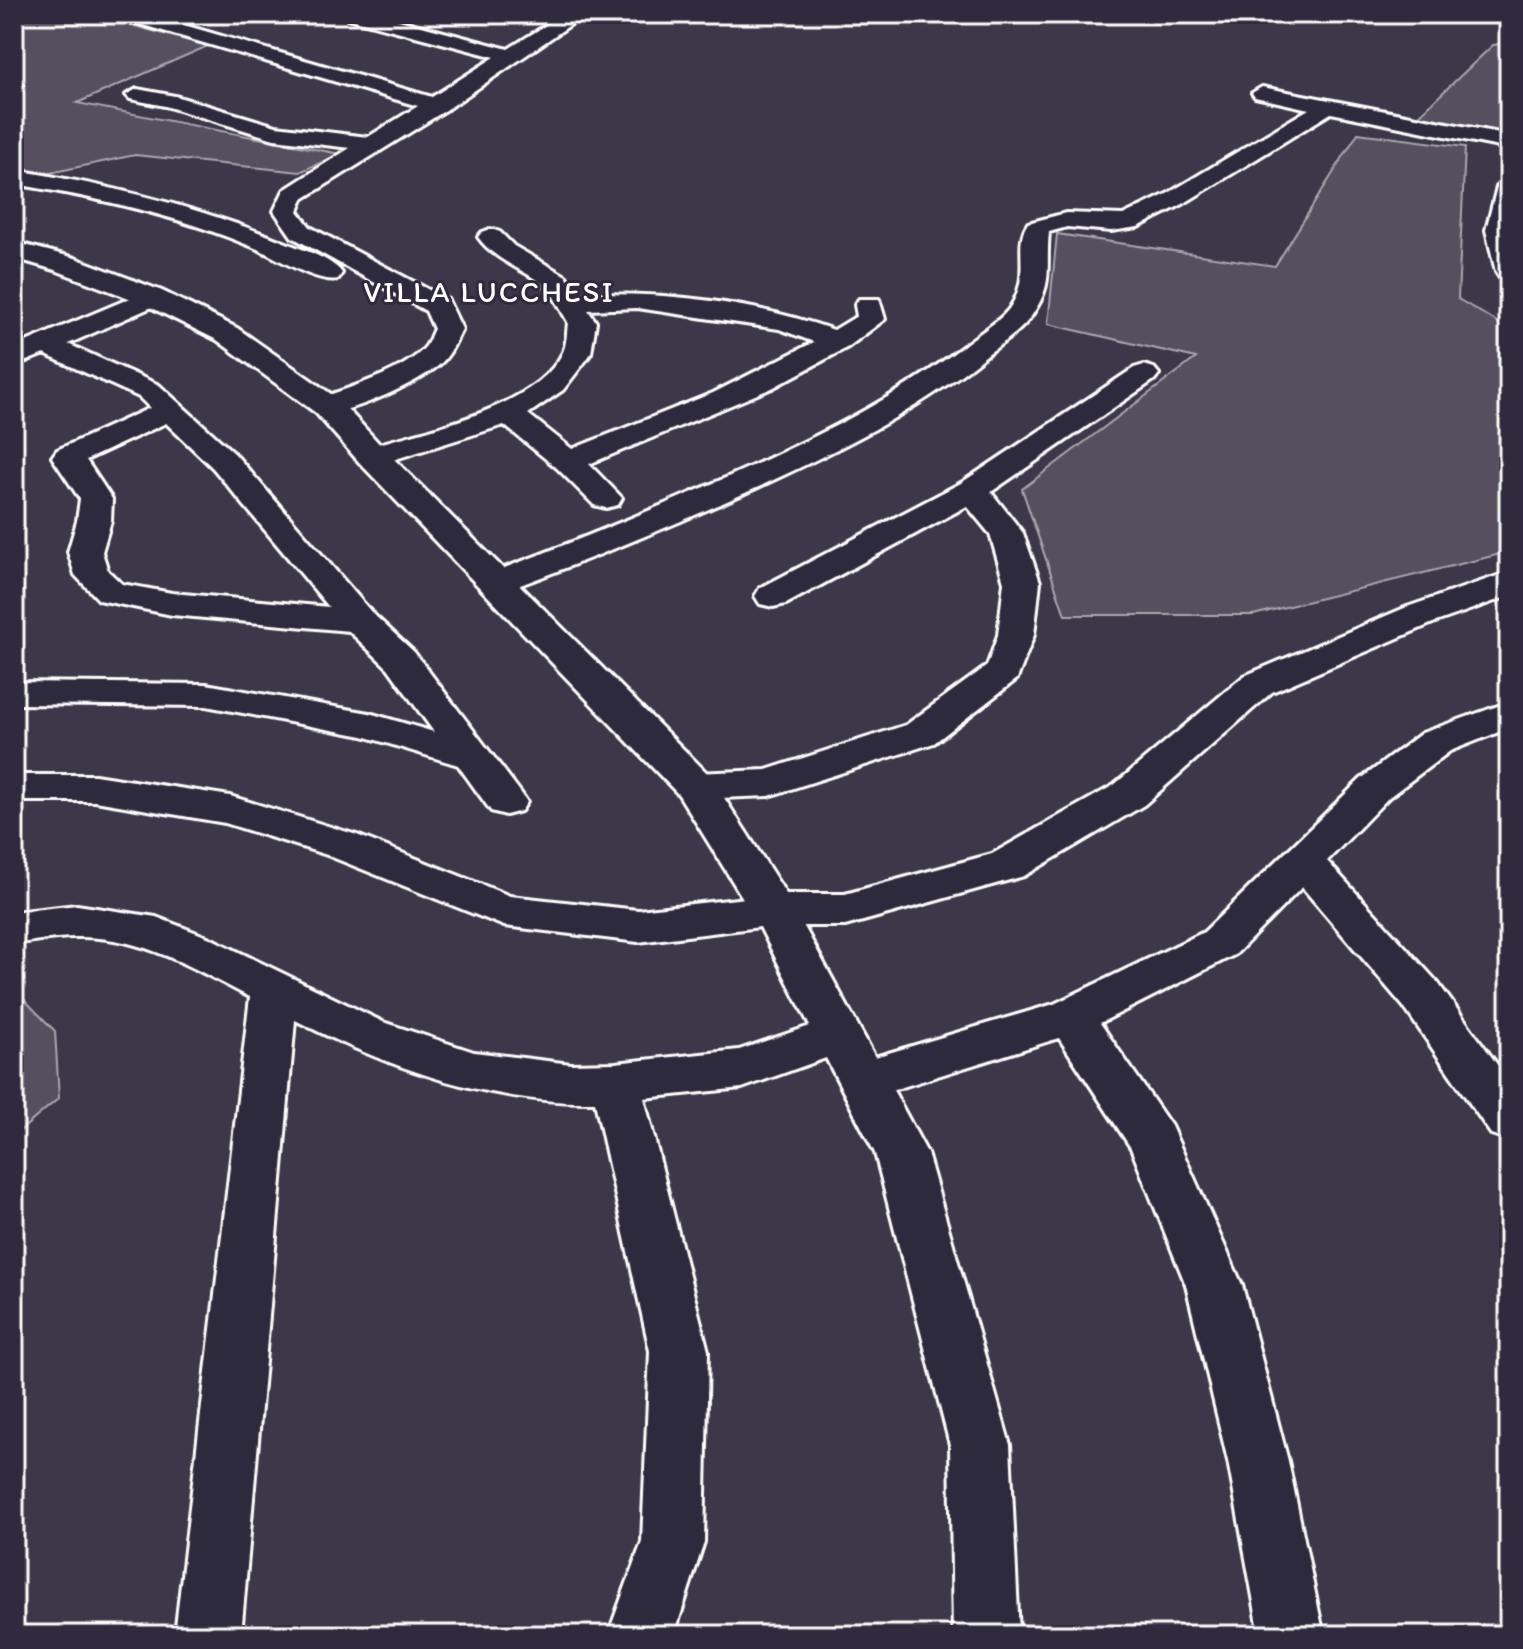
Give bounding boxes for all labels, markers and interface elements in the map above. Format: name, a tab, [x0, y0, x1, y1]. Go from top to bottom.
district label: VILLA LUCCHESI	[363, 273, 615, 310]

